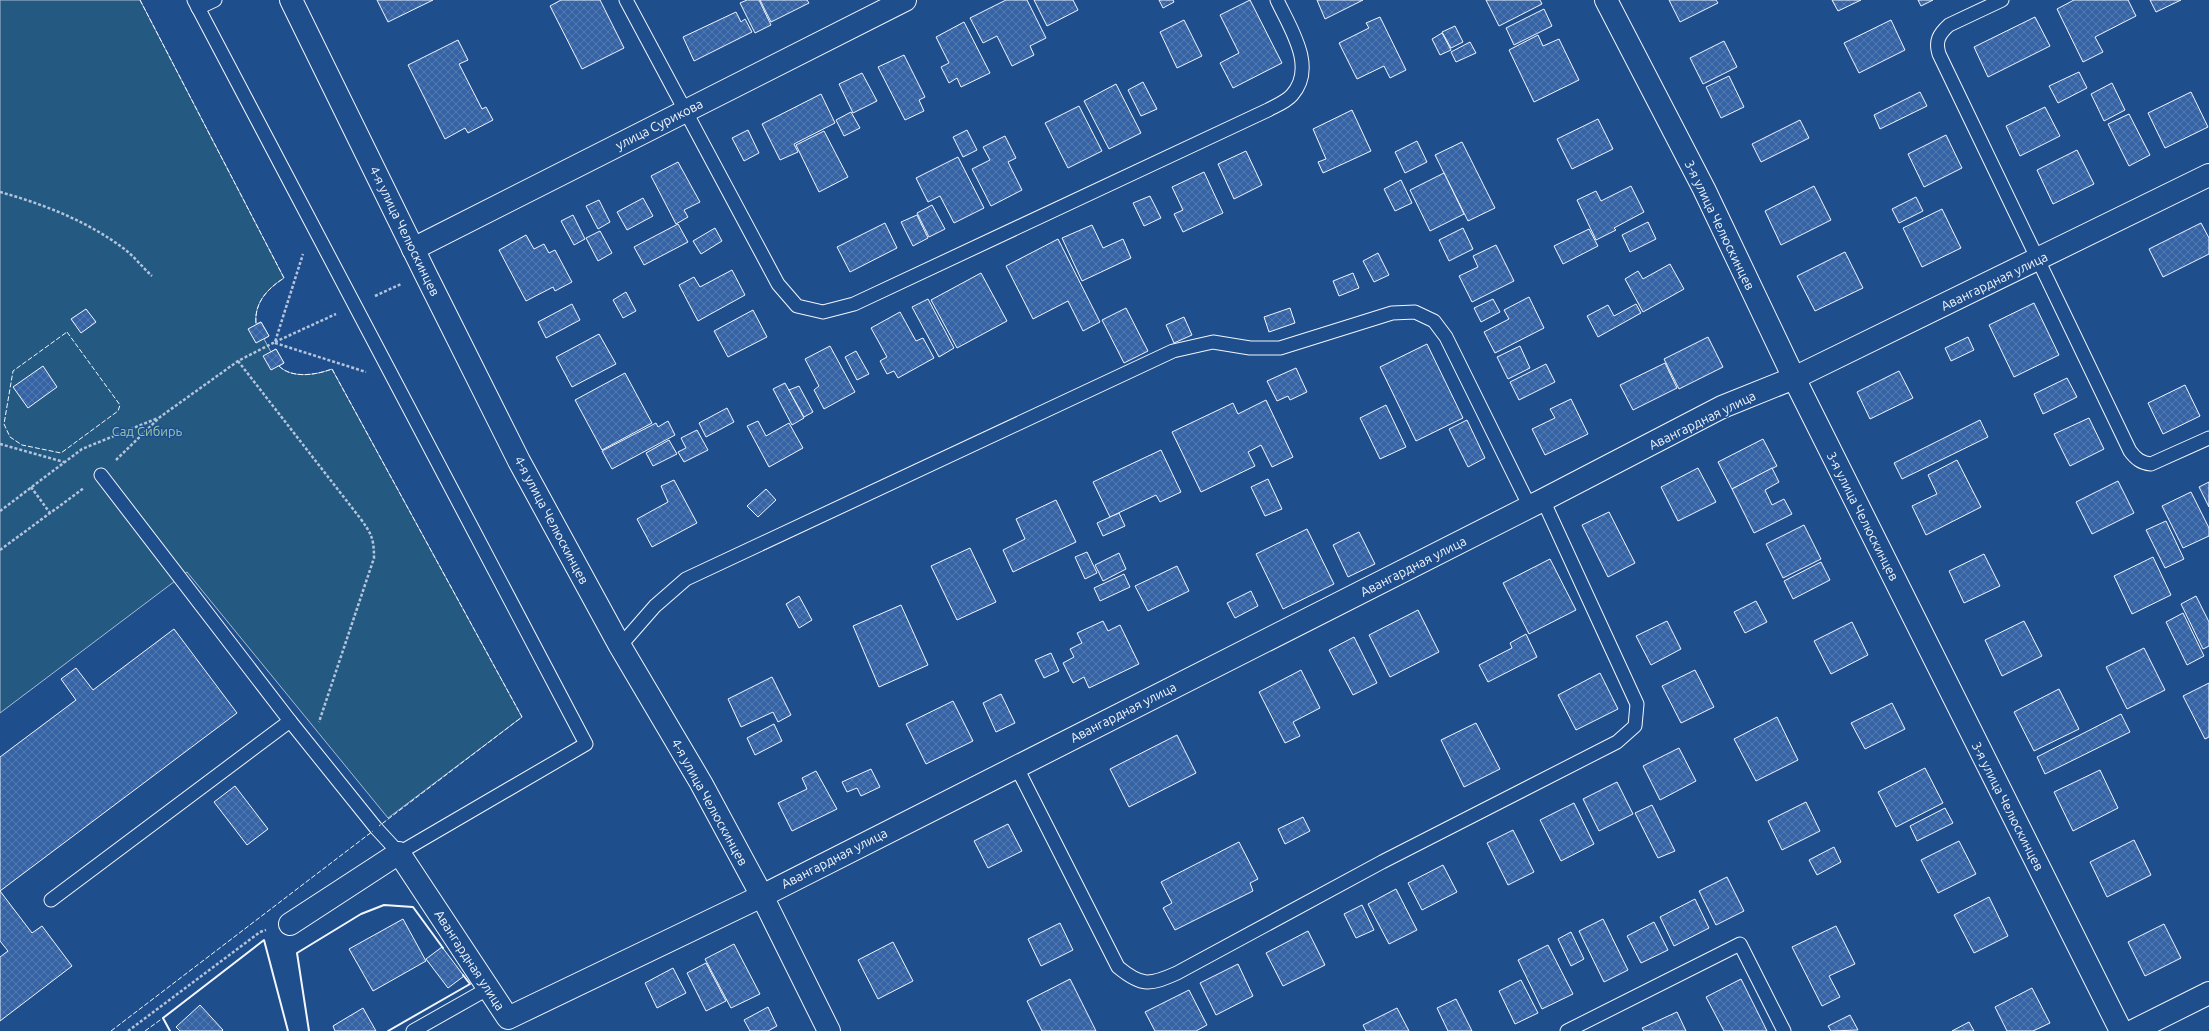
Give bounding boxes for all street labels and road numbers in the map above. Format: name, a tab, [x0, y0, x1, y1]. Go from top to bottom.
street label: улица Сурикова	[613, 96, 705, 152]
street label: 3-я улица Челюскинцев	[1682, 158, 1758, 292]
street label: 4-я улица Челюскинцев	[367, 164, 443, 298]
street label: Авангардная улица	[1938, 249, 2050, 313]
street label: Авангардная улица	[1646, 388, 1758, 452]
street label: 3-я улица Челюскинцев	[1824, 449, 1902, 583]
street label: 4-я улица Челюскинцев	[512, 454, 592, 586]
street label: Авангардная улица	[1358, 533, 1468, 599]
street label: Авангардная улица	[1068, 679, 1178, 745]
street label: 4-я улица Челюскинцев	[669, 736, 751, 868]
street label: 3-я улица Челюскинцев	[1969, 739, 2047, 873]
street label: Авангардная улица	[779, 825, 889, 891]
street label: Авангардная улица	[432, 907, 508, 1013]

